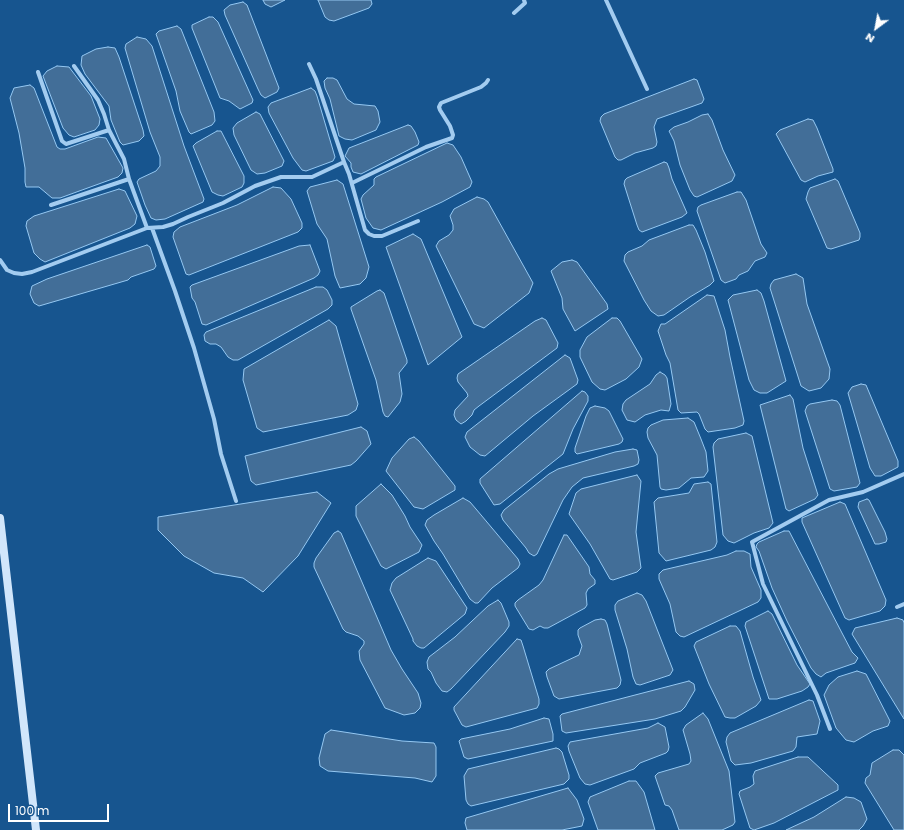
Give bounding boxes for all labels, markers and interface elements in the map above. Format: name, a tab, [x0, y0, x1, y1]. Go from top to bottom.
north arrow	[856, 8, 896, 48]
text: N	[862, 29, 877, 47]
scale bar	[10, 796, 111, 822]
text: 100 m	[15, 802, 49, 819]

